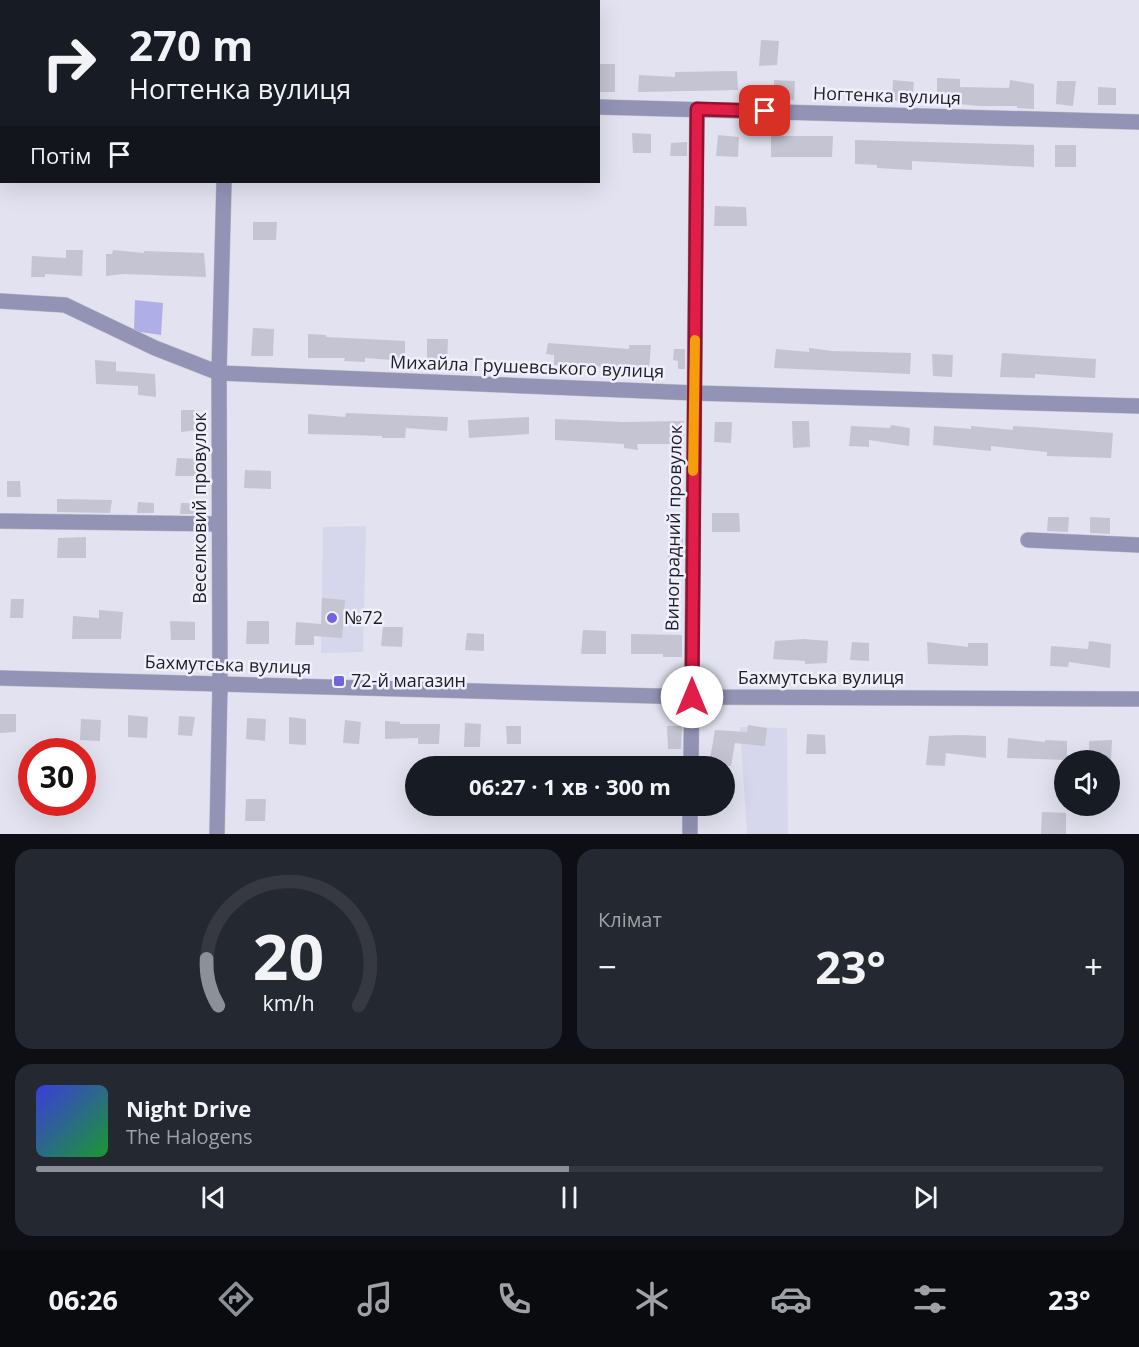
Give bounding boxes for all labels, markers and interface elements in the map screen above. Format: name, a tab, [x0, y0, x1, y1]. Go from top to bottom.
text: 270 m	[129, 16, 253, 73]
icon: right	[30, 24, 108, 102]
text: Ногтенка вулиця	[129, 70, 351, 107]
street label: Ногтенка вулиця	[813, 80, 961, 110]
pin	[739, 85, 790, 136]
icon: arrive	[748, 94, 781, 127]
icon: arrive	[103, 138, 136, 171]
text: Потім	[30, 140, 91, 170]
street label: Михайла Грушевського вулиця	[390, 349, 665, 383]
street label: Веселковий провулок	[187, 412, 211, 604]
street label: Виноградний провулок	[659, 424, 687, 631]
place label: №72	[344, 605, 383, 629]
marker: №72	[325, 611, 339, 625]
street label: Бахмутська вулиця	[144, 649, 312, 679]
position arrow	[660, 665, 724, 729]
street label: Бахмутська вулиця	[738, 665, 904, 689]
place label: 72-й магазин	[351, 668, 466, 692]
marker: 72-й магазин	[332, 674, 346, 688]
speed limit sign: 30	[18, 738, 96, 816]
map controls	[1054, 750, 1120, 816]
button: sound	[1054, 750, 1120, 816]
text: 06:27 · 1 хв · 300 m	[469, 771, 671, 801]
text: Клімат	[598, 906, 662, 933]
text: 20	[253, 913, 324, 998]
text: 23°	[815, 936, 886, 997]
text: −	[598, 944, 617, 989]
text: +	[1084, 944, 1103, 989]
text: km/h	[262, 988, 315, 1017]
text: Night Drive	[126, 1093, 251, 1123]
text: The Halogens	[126, 1123, 253, 1150]
icon: previous	[197, 1181, 230, 1214]
icon: pause	[553, 1181, 586, 1214]
icon: next	[909, 1181, 942, 1214]
icon: directions	[215, 1278, 257, 1320]
icon: music	[354, 1278, 396, 1320]
icon: phone	[493, 1278, 535, 1320]
icon: climate	[631, 1278, 673, 1320]
icon: car	[770, 1278, 812, 1320]
icon: filters	[909, 1278, 951, 1320]
text: 06:26	[48, 1281, 118, 1318]
text: 23°	[1048, 1281, 1090, 1318]

